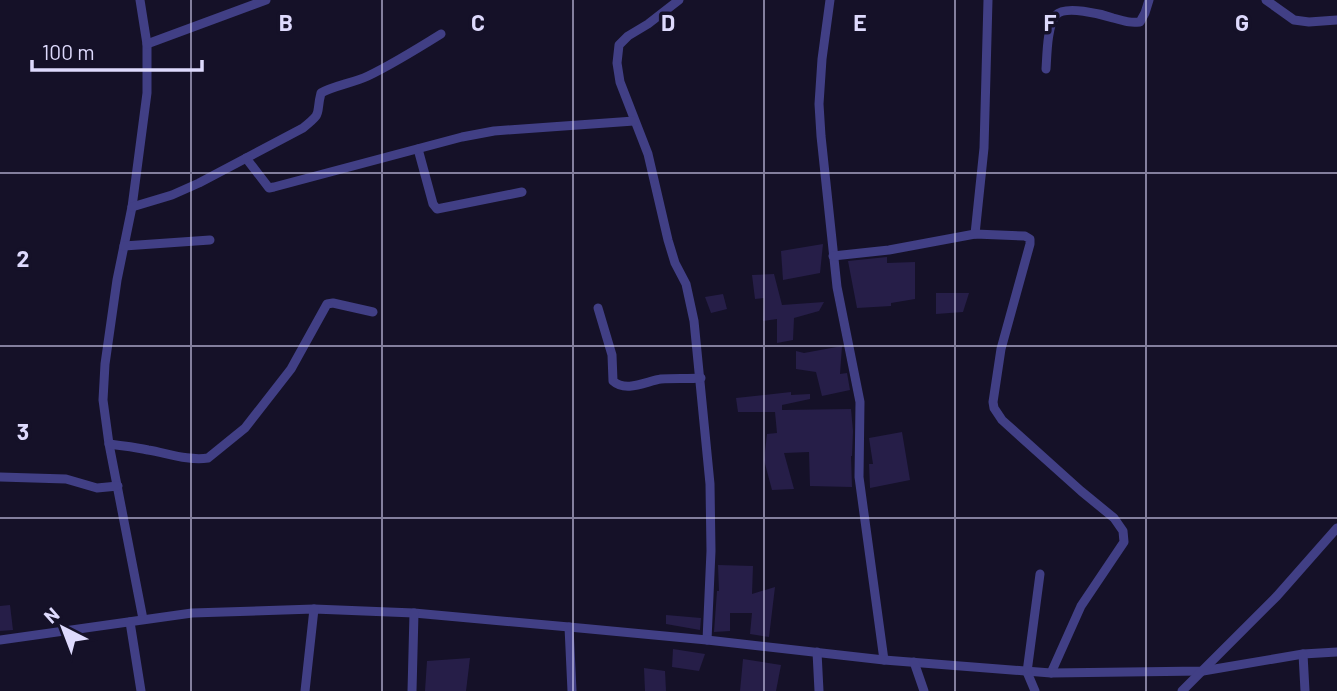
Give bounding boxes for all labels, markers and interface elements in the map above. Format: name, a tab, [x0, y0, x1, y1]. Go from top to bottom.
text: B	[279, 8, 293, 36]
text: C	[471, 8, 485, 36]
text: D	[661, 8, 675, 36]
text: E	[853, 8, 867, 36]
text: F	[1044, 8, 1057, 36]
text: G	[1235, 8, 1249, 36]
scale bar	[32, 28, 201, 72]
text: 100 m	[42, 39, 95, 64]
text: 2	[17, 244, 29, 272]
text: 3	[17, 417, 29, 445]
north arrow	[28, 593, 98, 663]
text: N	[39, 602, 64, 628]

